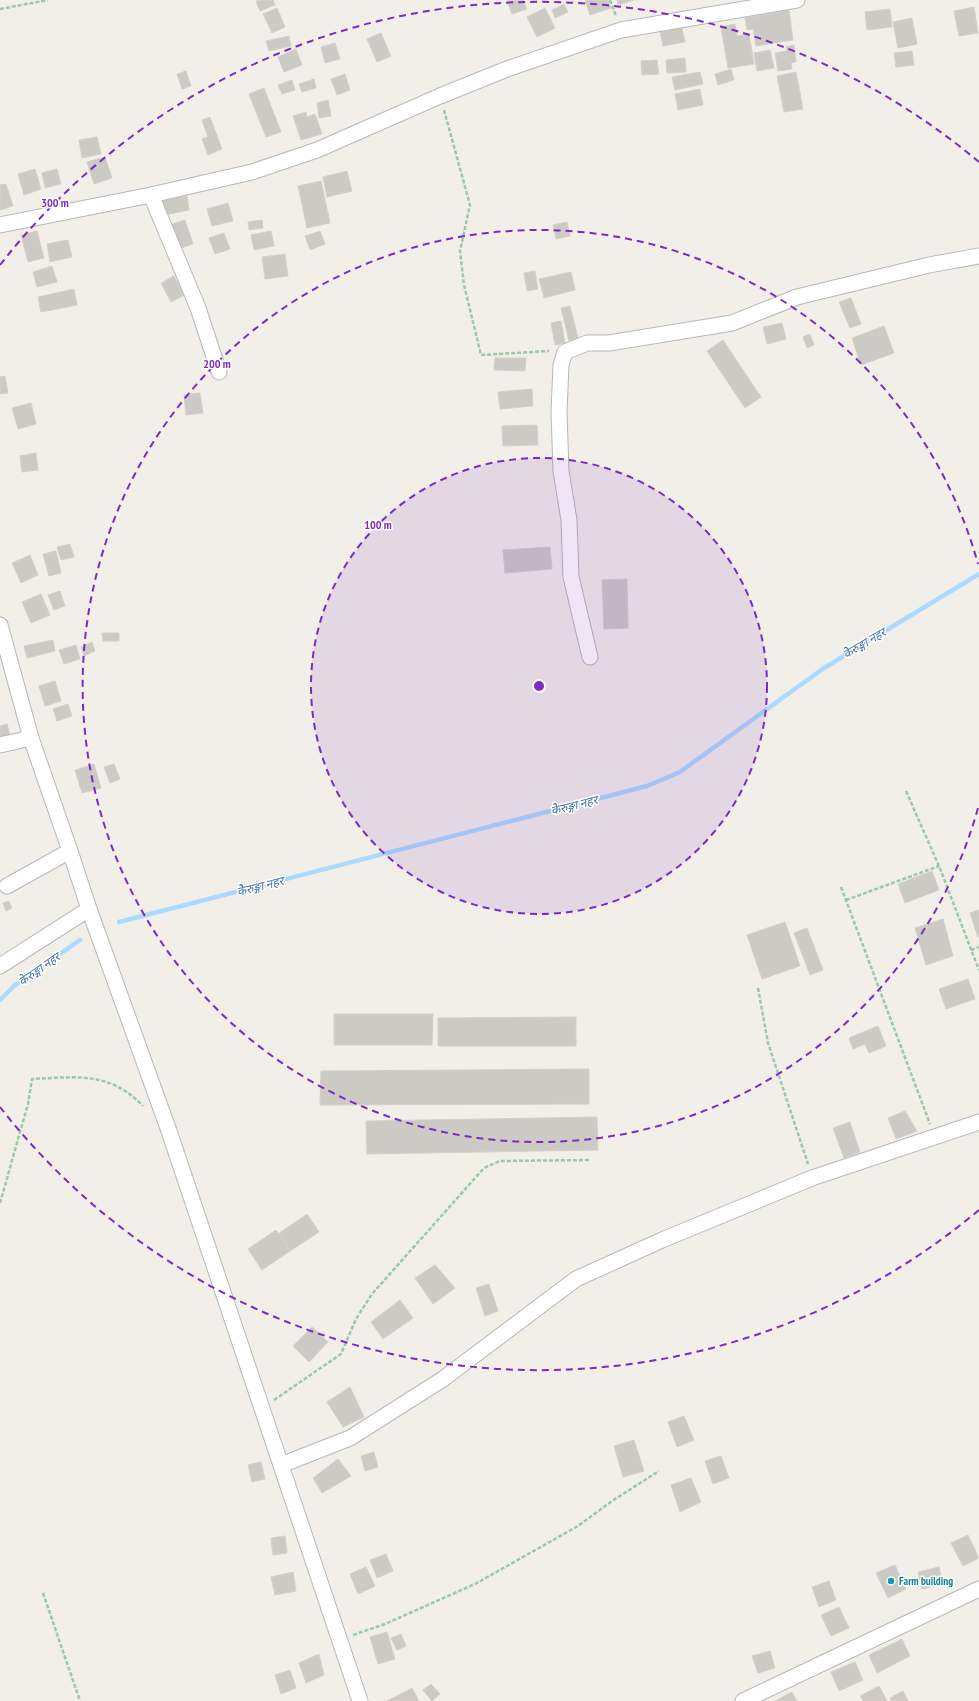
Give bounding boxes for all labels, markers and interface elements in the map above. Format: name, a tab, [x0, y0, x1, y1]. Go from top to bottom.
text: 300 m	[41, 195, 69, 210]
text: 200 m	[203, 356, 231, 371]
text: 100 m	[364, 517, 392, 532]
water label: केेरुङ्गा नहर	[840, 623, 890, 662]
centre of rings	[532, 679, 546, 693]
water label: केेरुङ्गा नहर	[549, 791, 601, 818]
water label: केेरुङ्गा नहर	[235, 872, 287, 899]
water label: केरुङ्गा नहर	[15, 948, 64, 989]
place label: Farm building	[899, 1574, 953, 1588]
marker: Farm building	[886, 1576, 896, 1586]

